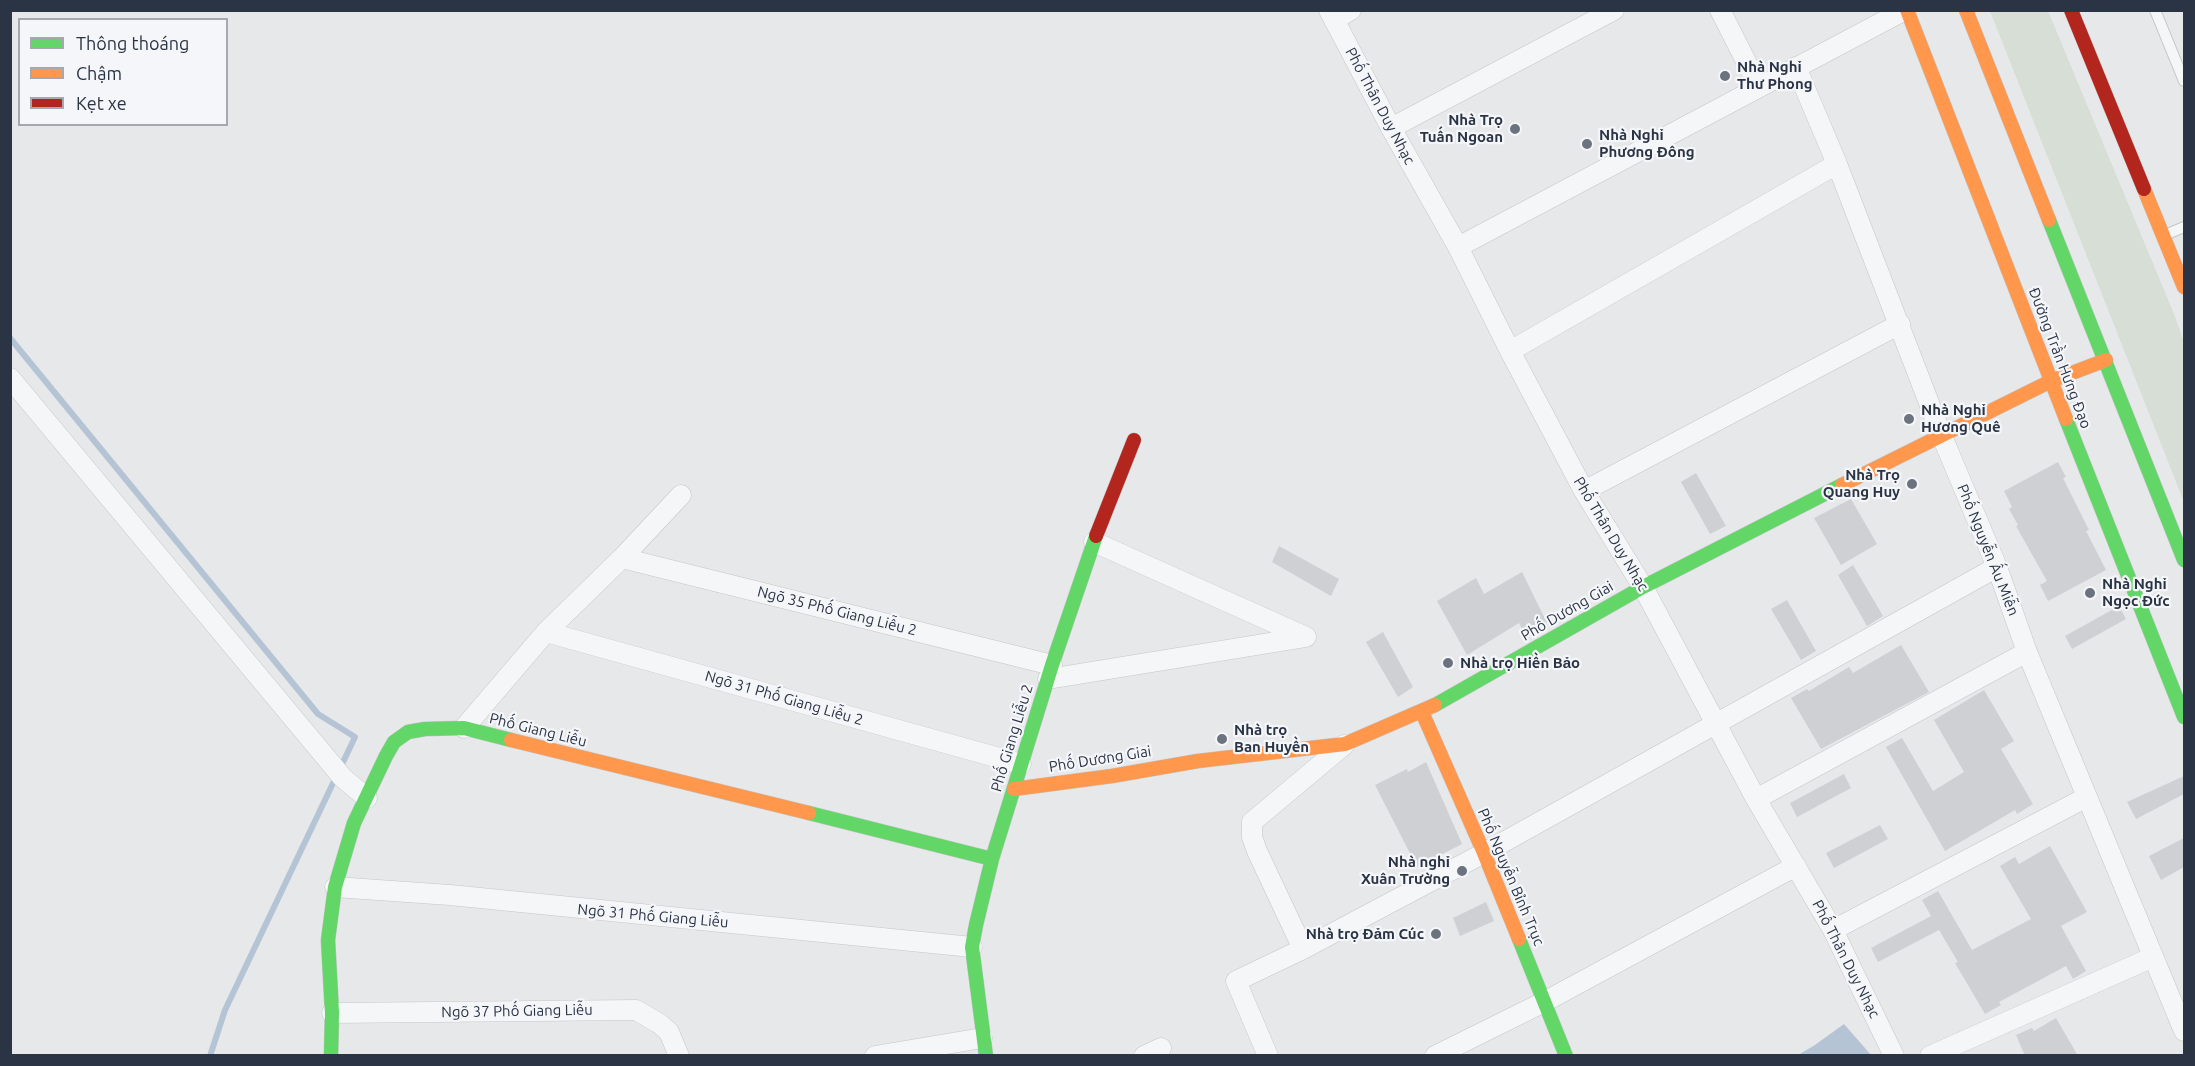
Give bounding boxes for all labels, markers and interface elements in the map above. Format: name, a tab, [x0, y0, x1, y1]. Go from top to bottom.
legend	[18, 18, 228, 126]
text: Thông thoáng	[76, 33, 189, 53]
street label: Phố Thân Duy Nhạc	[1342, 44, 1418, 168]
place label: Nhà Nghỉ Thư Phong	[1737, 58, 1812, 93]
text: Chậm	[76, 63, 122, 83]
marker: Nhà Nghỉ Thư Phong	[1718, 69, 1732, 83]
text: Kẹt xe	[76, 93, 127, 113]
place label: Nhà Trọ Tuấn Ngoan	[1420, 111, 1503, 146]
marker: Nhà Trọ Tuấn Ngoan	[1508, 122, 1522, 136]
place label: Nhà Nghỉ Phương Đông	[1599, 126, 1694, 161]
marker: Nhà Nghỉ Phương Đông	[1580, 137, 1594, 151]
street label: Đường Trần Hưng Đạo	[2025, 285, 2095, 431]
place label: Nhà Nghỉ Hương Quê	[1921, 401, 2001, 436]
marker: Nhà Nghỉ Hương Quê	[1902, 412, 1916, 426]
place label: Nhà Trọ Quang Huy	[1823, 466, 1900, 501]
street label: Phố Thân Duy Nhạc	[1570, 474, 1652, 594]
marker: Nhà Trọ Quang Huy	[1905, 477, 1919, 491]
street label: Phố Nguyễn Ấu Miễn	[1953, 482, 2023, 618]
place label: Nhà Nghỉ Ngọc Đức	[2102, 575, 2170, 610]
street label: Phố Dương Giai	[1518, 577, 1616, 645]
street label: Ngõ 35 Phố Giang Liễu 2	[755, 582, 919, 640]
marker: Nhà Nghỉ Ngọc Đức	[2083, 586, 2097, 600]
place label: Nhà trọ Hiền Bảo	[1460, 654, 1580, 672]
marker: Nhà trọ Hiền Bảo	[1441, 656, 1455, 670]
street label: Ngõ 31 Phố Giang Liễu 2	[703, 667, 865, 729]
street label: Phố Giang Liễu 2	[987, 682, 1037, 794]
street label: Phố Giang Liễu	[487, 709, 589, 751]
place label: Nhà trọ Ban Huyền	[1234, 721, 1309, 756]
marker: Nhà trọ Ban Huyền	[1215, 732, 1229, 746]
street label: Phố Dương Giai	[1047, 742, 1153, 776]
street label: Phố Nguyễn Bỉnh Trục	[1474, 806, 1548, 948]
place label: Nhà nghỉ Xuân Trường	[1361, 853, 1450, 888]
marker: Nhà nghỉ Xuân Trường	[1455, 864, 1469, 878]
street label: Phố Thân Duy Nhạc	[1808, 897, 1884, 1021]
street label: Ngõ 31 Phố Giang Liễu	[577, 900, 729, 932]
place label: Nhà trọ Đảm Cúc	[1306, 925, 1424, 943]
marker: Nhà trọ Đảm Cúc	[1429, 927, 1443, 941]
street label: Ngõ 37 Phố Giang Liễu	[441, 1001, 593, 1021]

